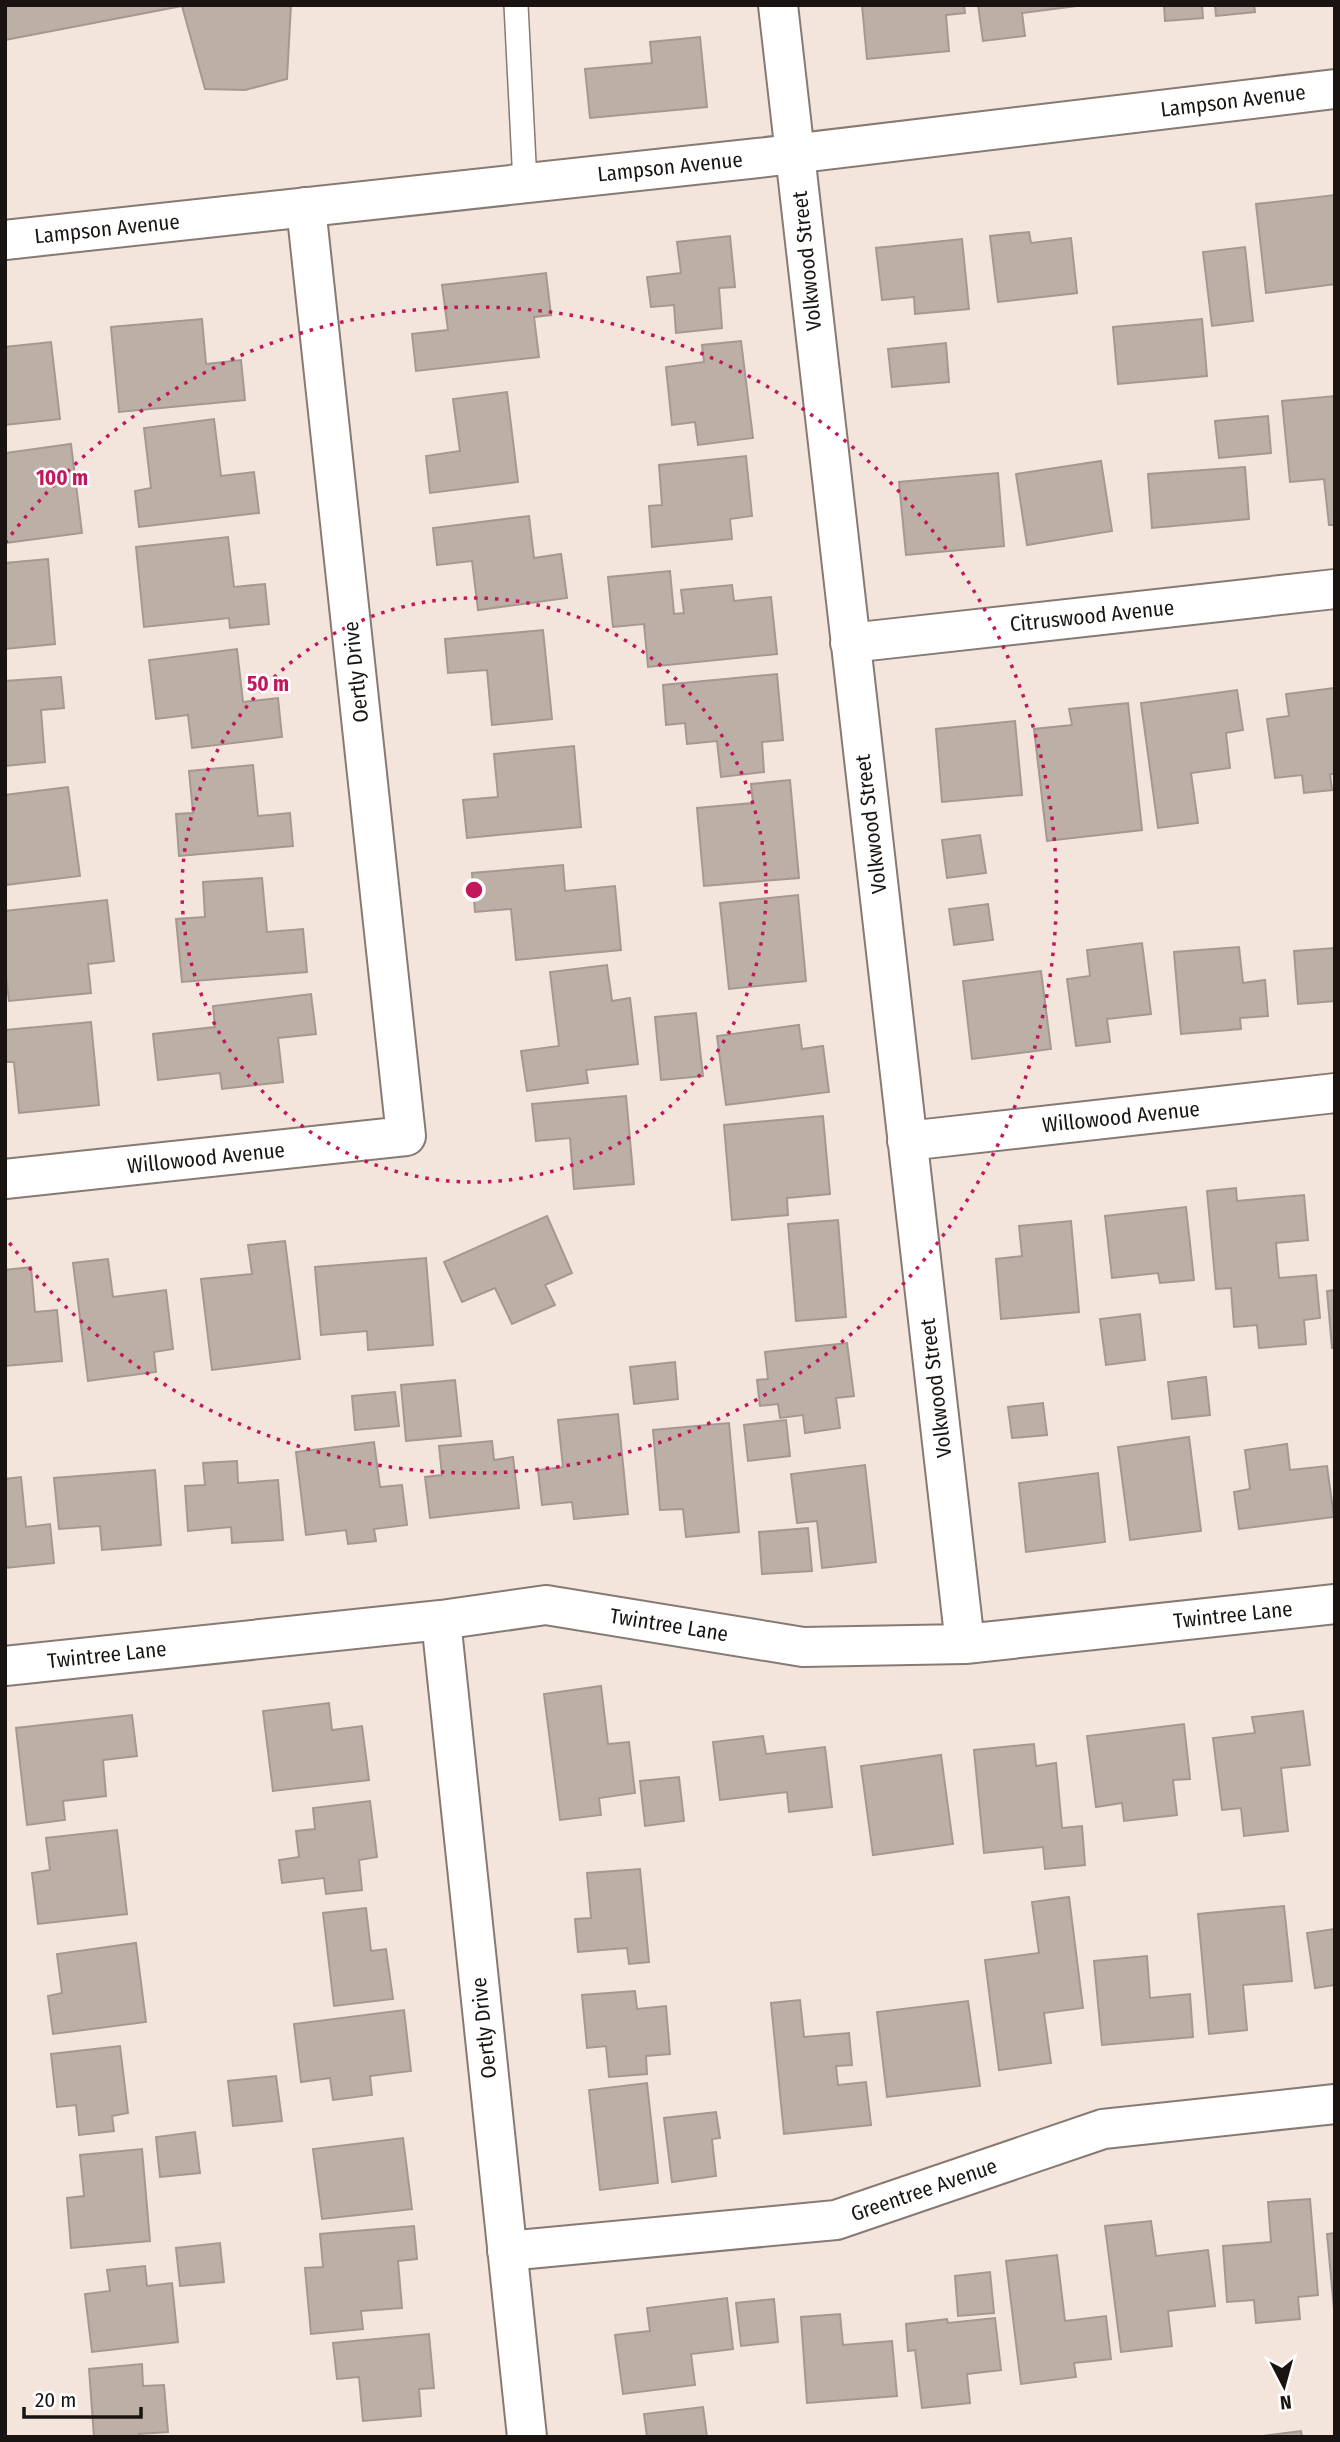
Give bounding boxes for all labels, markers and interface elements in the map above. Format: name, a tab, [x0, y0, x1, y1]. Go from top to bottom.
street label: Lampson Avenue	[1159, 79, 1307, 123]
street label: Lampson Avenue	[596, 146, 744, 188]
street label: Volkwood Street	[787, 190, 827, 332]
street label: Lampson Avenue	[33, 208, 181, 250]
text: 100 m	[36, 465, 88, 491]
street label: Citruswood Avenue	[1009, 594, 1175, 638]
street label: Oertly Drive	[338, 620, 374, 724]
text: 50 m	[247, 671, 289, 697]
street label: Volkwood Street	[850, 753, 892, 895]
centre of rings	[462, 878, 486, 902]
street label: Willowood Avenue	[1041, 1096, 1201, 1138]
street label: Willowood Avenue	[126, 1137, 286, 1179]
street label: Volkwood Street	[915, 1317, 957, 1459]
street label: Twintree Lane	[1172, 1596, 1294, 1634]
street label: Twintree Lane	[608, 1603, 730, 1647]
street label: Twintree Lane	[46, 1636, 168, 1674]
street label: Oertly Drive	[466, 1976, 502, 2080]
street label: Greentree Avenue	[847, 2153, 1001, 2227]
north arrow	[1249, 2351, 1319, 2421]
scale bar	[24, 2376, 142, 2420]
text: 20 m	[35, 2387, 76, 2413]
text: N	[1279, 2390, 1293, 2414]

